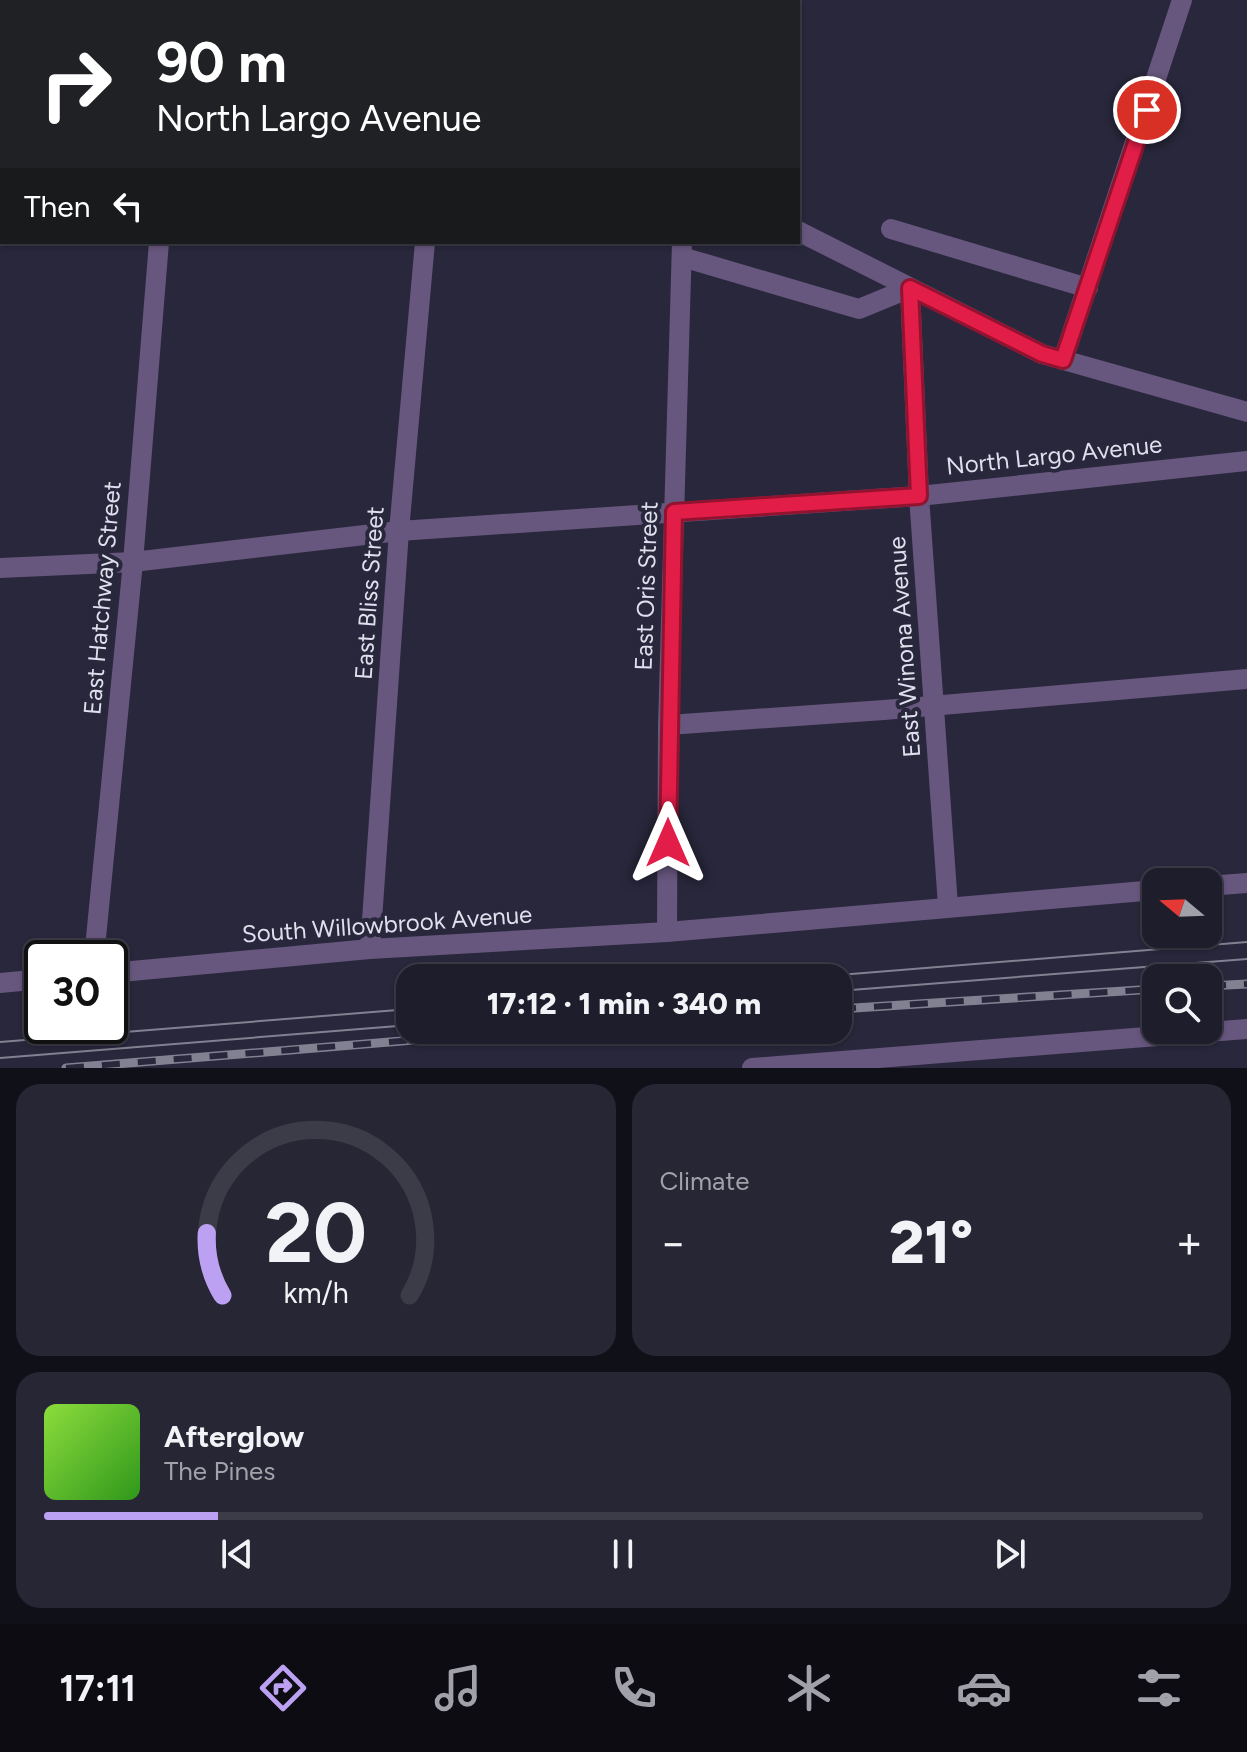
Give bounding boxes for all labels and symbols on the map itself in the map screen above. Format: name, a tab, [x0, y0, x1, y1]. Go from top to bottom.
pin	[1113, 76, 1181, 144]
street label: North Largo Avenue	[945, 429, 1163, 481]
street label: East Hatchway Street	[77, 480, 127, 716]
street label: East Oris Street	[629, 501, 663, 671]
street label: East Bliss Street	[348, 505, 390, 681]
street label: East Winona Avenue	[882, 536, 926, 758]
position arrow	[626, 801, 710, 885]
north arrow	[1142, 868, 1222, 948]
street label: South Willowbrook Avenue	[241, 899, 533, 949]
speed limit sign: 30	[24, 940, 128, 1044]

